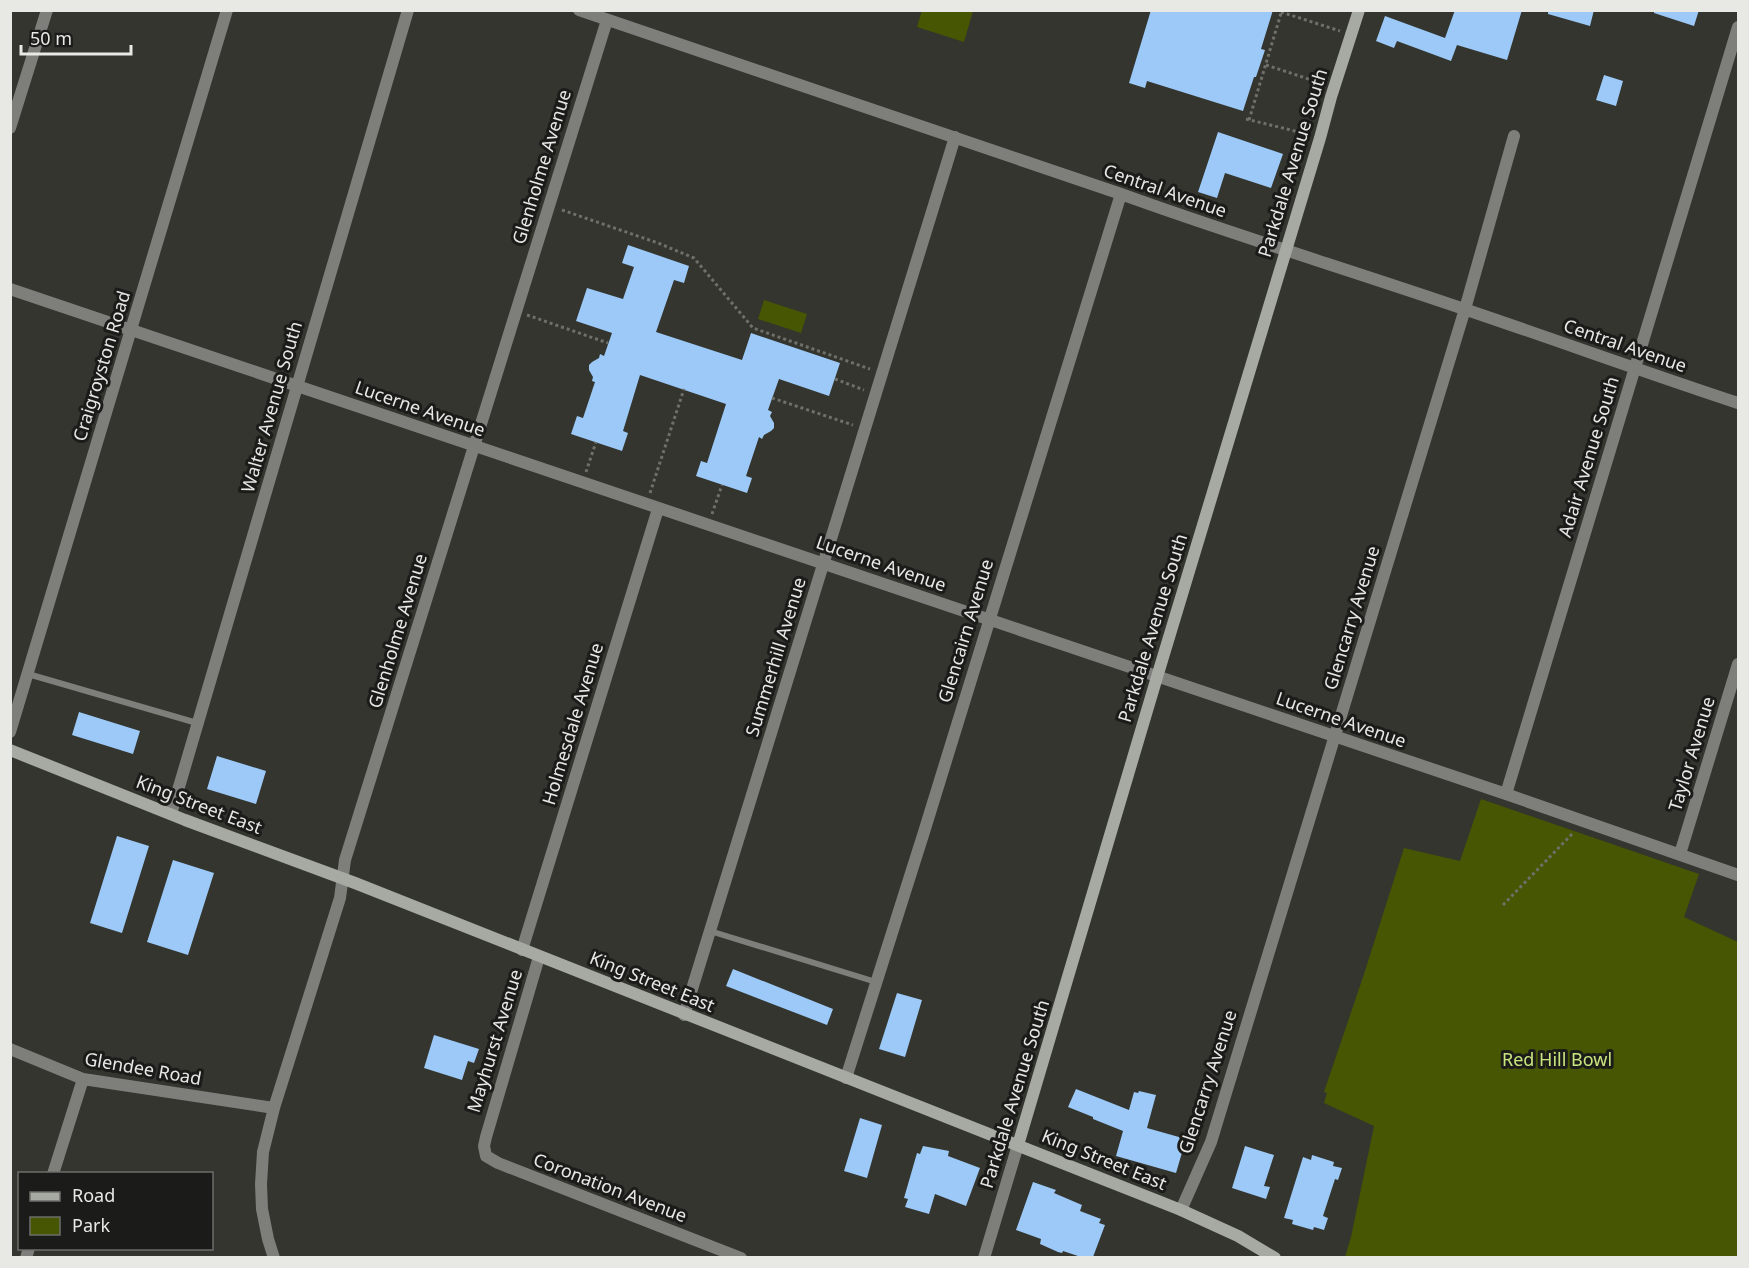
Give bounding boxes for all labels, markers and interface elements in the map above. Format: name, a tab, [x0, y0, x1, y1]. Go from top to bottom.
scale bar	[21, 18, 130, 56]
text: 50 m	[30, 26, 72, 50]
street label: Parkdale Avenue South	[1252, 65, 1332, 260]
street label: Glenholme Avenue	[506, 86, 576, 247]
street label: Central Avenue	[1101, 158, 1230, 222]
street label: Craigroyston Road	[67, 288, 135, 444]
street label: Central Avenue	[1561, 313, 1690, 377]
street label: Walter Avenue South	[235, 318, 307, 495]
street label: Adair Avenue South	[1552, 373, 1624, 540]
street label: Lucerne Avenue	[352, 375, 488, 442]
street label: Lucerne Avenue	[813, 530, 949, 597]
street label: Parkdale Avenue South	[1112, 530, 1192, 725]
street label: Glencarry Avenue	[1318, 543, 1384, 693]
street label: Glenholme Avenue	[362, 550, 432, 711]
street label: Glencairn Avenue	[932, 556, 998, 705]
street label: Summerhill Avenue	[739, 574, 811, 739]
street label: Holmesdale Avenue	[536, 640, 608, 808]
street label: Lucerne Avenue	[1273, 686, 1409, 753]
street label: Taylor Avenue	[1662, 693, 1720, 814]
street label: King Street East	[133, 769, 266, 839]
street label: King Street East	[586, 945, 719, 1017]
street label: Mayhurst Avenue	[461, 966, 527, 1115]
street label: Parkdale Avenue South	[974, 996, 1054, 1191]
street label: Glencarry Avenue	[1173, 1007, 1242, 1157]
street label: Glendee Road	[83, 1046, 204, 1090]
park label: Red Hill Bowl	[1502, 1047, 1612, 1071]
street label: King Street East	[1038, 1123, 1171, 1195]
street label: Coronation Avenue	[530, 1147, 691, 1227]
legend	[18, 1172, 213, 1250]
text: Road	[72, 1183, 115, 1207]
text: Park	[72, 1213, 110, 1237]

